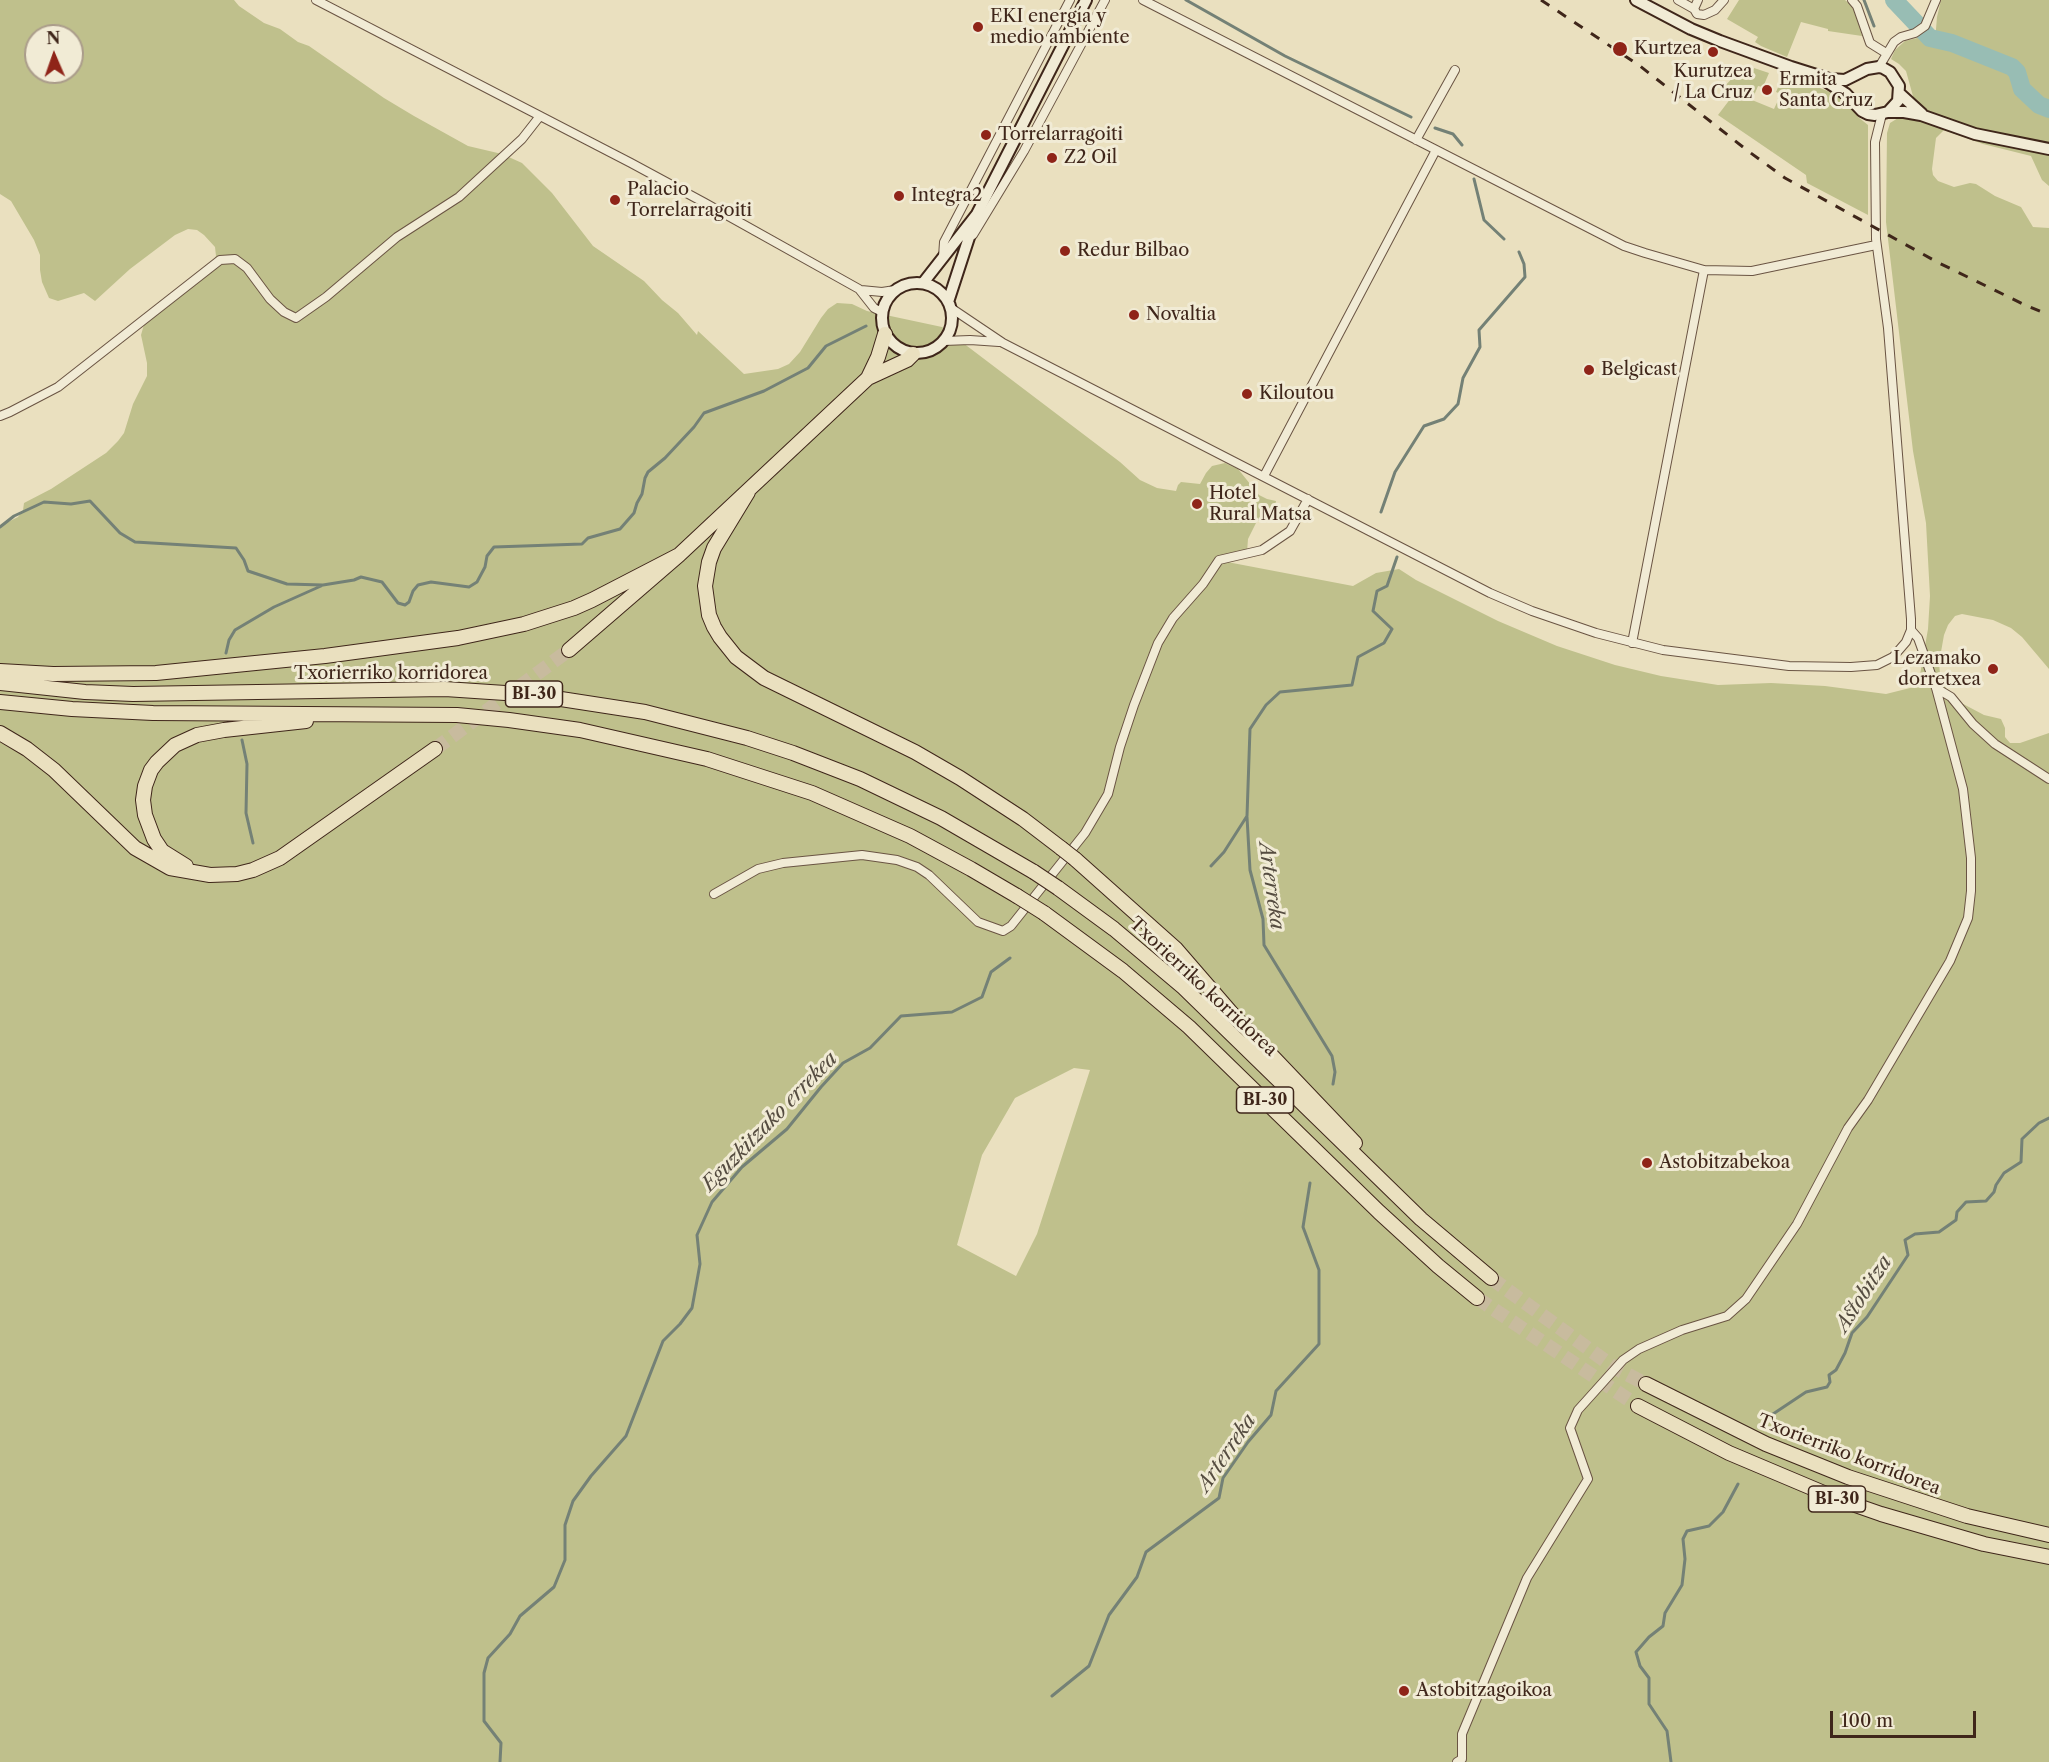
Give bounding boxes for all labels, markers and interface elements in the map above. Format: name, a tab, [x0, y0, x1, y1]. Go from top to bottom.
place label: EKI energía y medio ambiente	[990, 6, 1129, 48]
marker: EKI energía y medio ambiente	[971, 20, 985, 34]
north arrow	[24, 24, 84, 84]
text: N	[46, 28, 61, 48]
place label: Kurtzea	[1634, 38, 1702, 60]
marker: Kurtzea	[1611, 40, 1629, 58]
marker: Kurutzea / La Cruz	[1706, 45, 1720, 59]
place label: Kurutzea / La Cruz	[1673, 61, 1753, 104]
place label: Ermita Santa Cruz	[1779, 69, 1873, 112]
marker: Ermita Santa Cruz	[1760, 83, 1774, 97]
place label: Torrelarragoiti	[998, 124, 1123, 146]
marker: Torrelarragoiti	[979, 128, 993, 142]
place label: Z2 Oil	[1064, 147, 1117, 169]
marker: Z2 Oil	[1045, 151, 1059, 165]
place label: Palacio Torrelarragoiti	[627, 179, 752, 222]
place label: Integra2	[911, 185, 982, 207]
marker: Integra2	[892, 189, 906, 203]
marker: Palacio Torrelarragoiti	[608, 193, 622, 207]
place label: Redur Bilbao	[1077, 240, 1189, 262]
marker: Redur Bilbao	[1058, 244, 1072, 258]
place label: Novaltia	[1146, 304, 1216, 326]
marker: Novaltia	[1127, 308, 1141, 322]
place label: Belgicast	[1601, 359, 1677, 381]
marker: Belgicast	[1582, 363, 1596, 377]
place label: Kiloutou	[1259, 383, 1334, 405]
marker: Kiloutou	[1240, 387, 1254, 401]
place label: Hotel Rural Matsa	[1209, 483, 1312, 526]
marker: Hotel Rural Matsa	[1190, 497, 1204, 511]
place label: Lezamako dorretxea	[1893, 648, 1981, 690]
marker: Lezamako dorretxea	[1986, 662, 2000, 676]
street label: Txorierriko korridorea	[294, 663, 488, 685]
road number: BI-30	[506, 681, 562, 707]
water label: Arterreka	[1253, 841, 1289, 931]
street label: Txorierriko korridorea	[1125, 913, 1281, 1061]
water label: Eguzkitzako errekea	[697, 1047, 843, 1197]
road number: BI-30	[1236, 1087, 1294, 1113]
place label: Astobitzabekoa	[1659, 1152, 1790, 1174]
marker: Astobitzabekoa	[1640, 1156, 1654, 1170]
water label: Astobitza	[1831, 1251, 1897, 1337]
water label: Arterreka	[1192, 1410, 1262, 1496]
street label: Txorierriko korridorea	[1755, 1410, 1943, 1500]
road number: BI-30	[1808, 1486, 1866, 1512]
place label: Astobitzagoikoa	[1416, 1680, 1552, 1702]
marker: Astobitzagoikoa	[1397, 1684, 1411, 1698]
scale bar	[1833, 1699, 1978, 1737]
text: 100 m	[1841, 1710, 1893, 1732]

